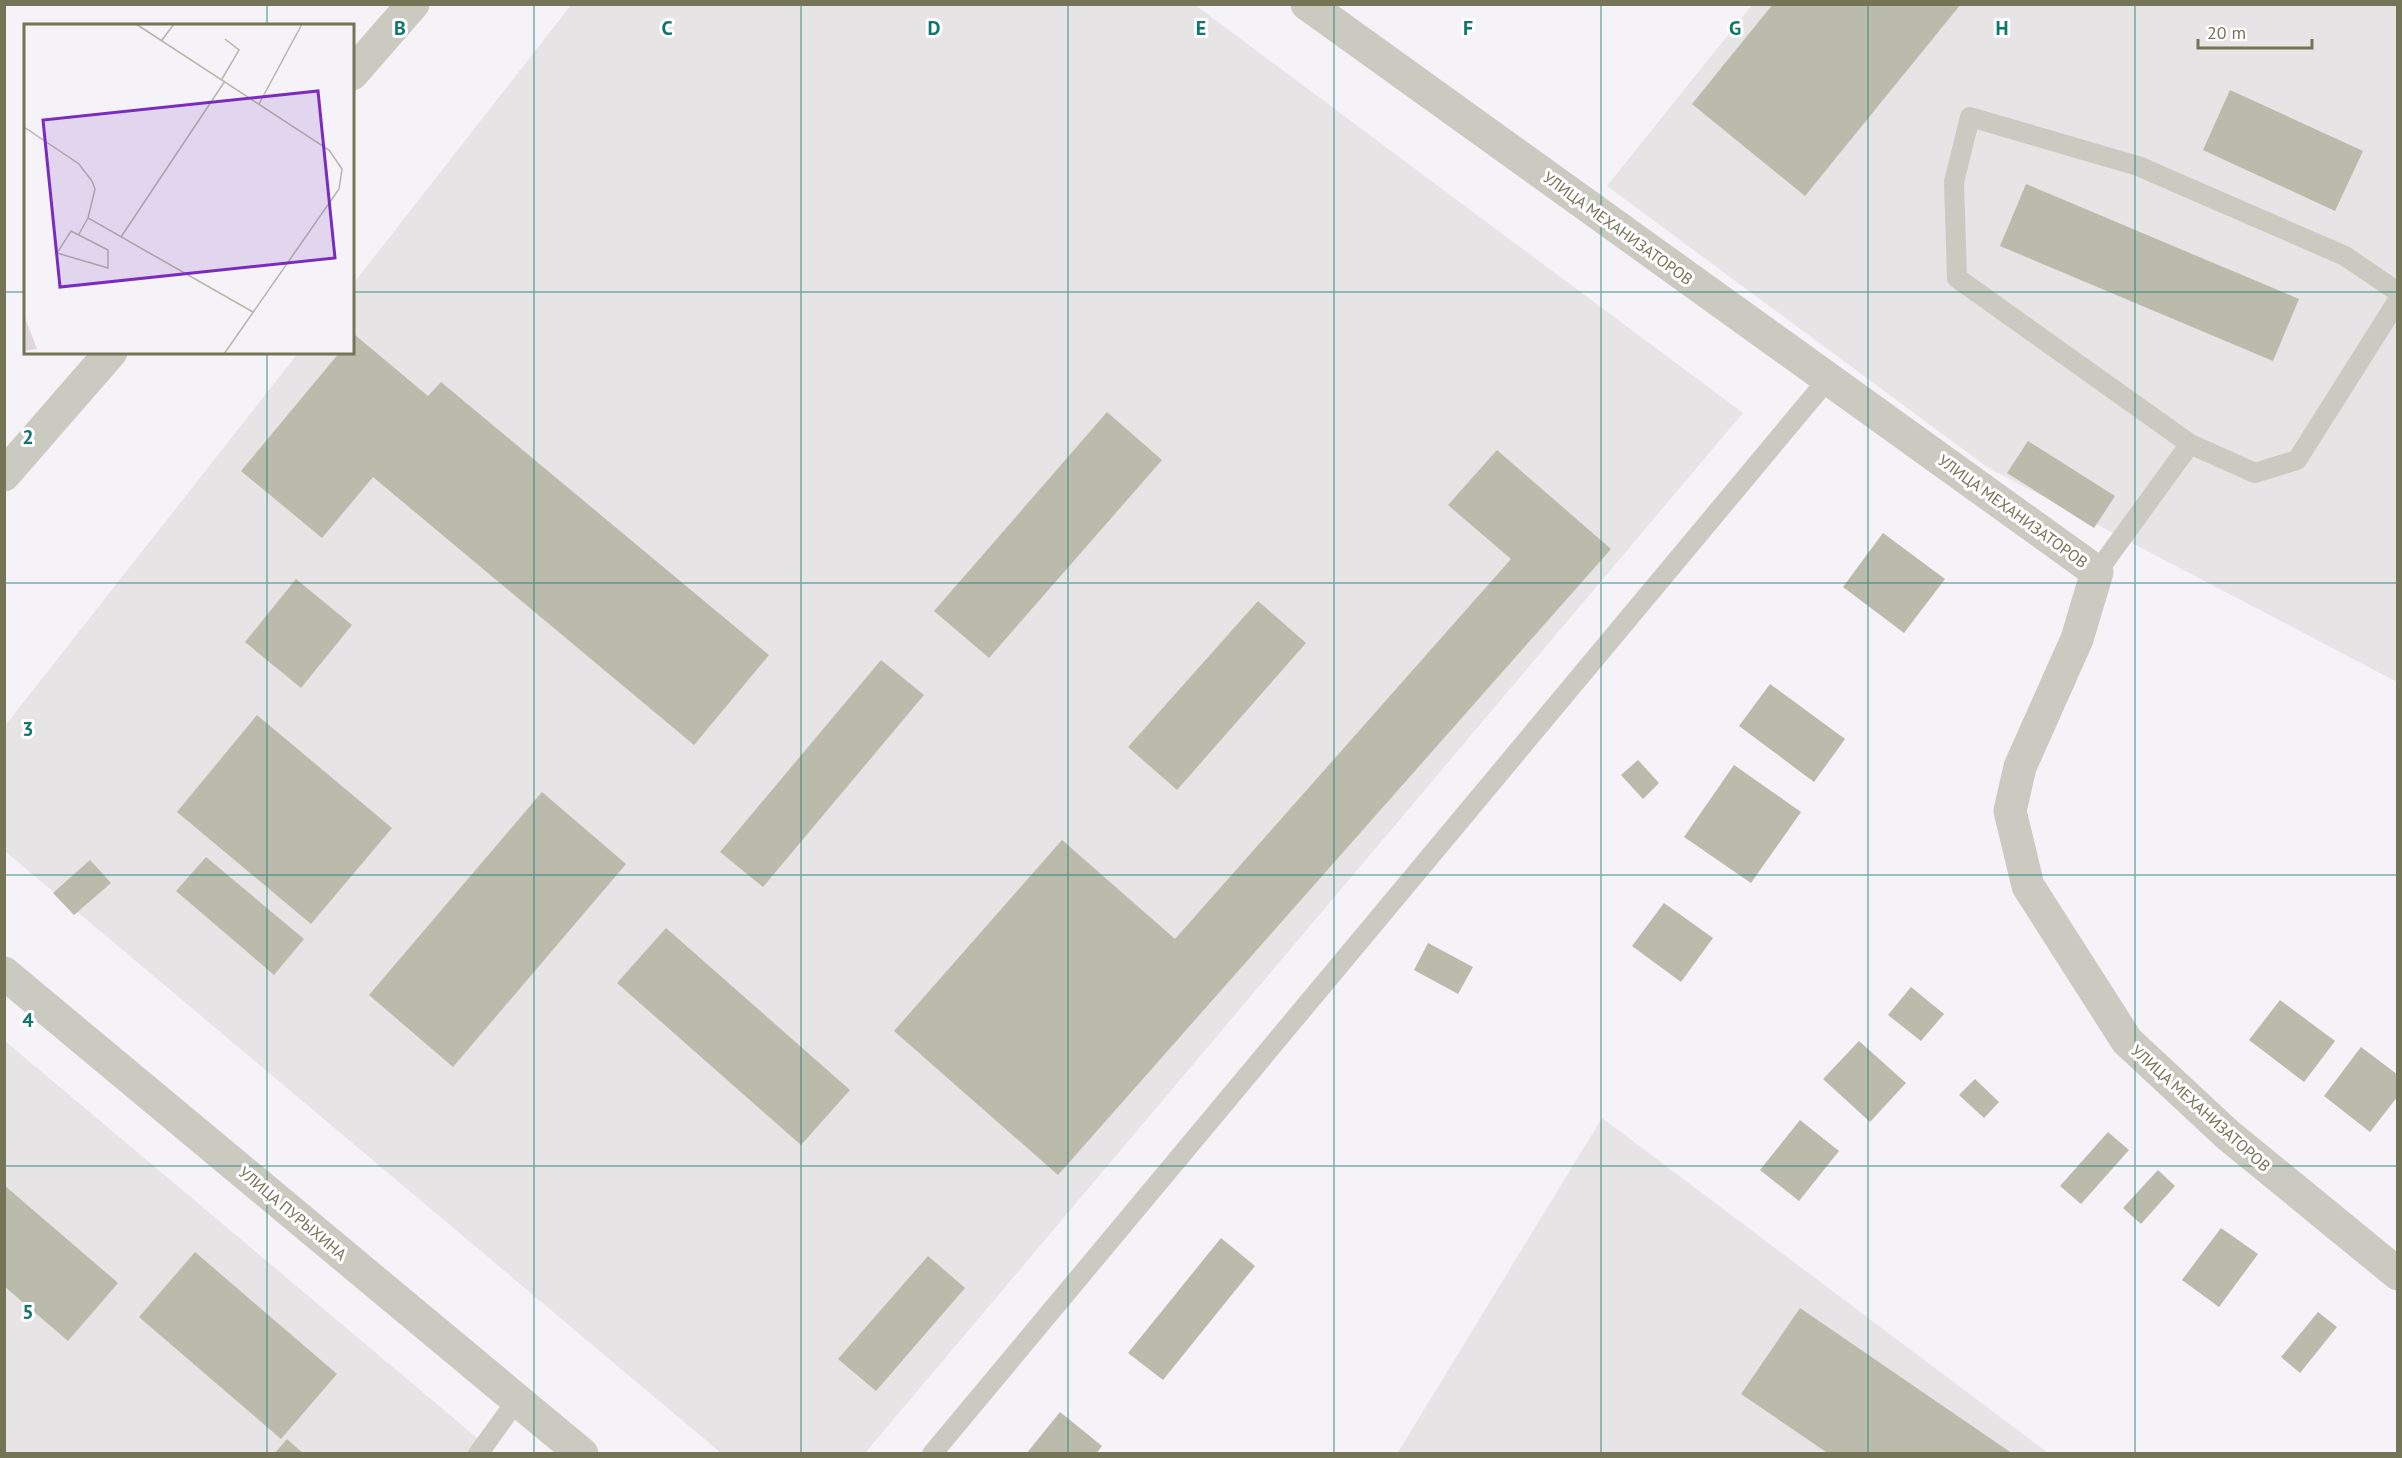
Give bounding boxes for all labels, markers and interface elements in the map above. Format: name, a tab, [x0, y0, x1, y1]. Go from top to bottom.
scale bar	[2198, 12, 2312, 50]
text: B	[394, 15, 406, 41]
text: C	[661, 15, 673, 41]
text: D	[928, 15, 941, 41]
text: E	[1196, 15, 1206, 41]
text: F	[1463, 15, 1473, 41]
text: G	[1729, 15, 1741, 41]
text: H	[1995, 15, 2009, 41]
text: 20 m	[2207, 21, 2246, 44]
inset map	[24, 24, 354, 354]
street label: УЛИЦА МЕХАНИЗАТОРОВ	[1539, 167, 1697, 289]
text: 2	[22, 424, 34, 450]
street label: УЛИЦА МЕХАНИЗАТОРОВ	[1934, 450, 2092, 572]
text: 3	[22, 716, 34, 742]
text: 4	[22, 1007, 34, 1033]
street label: УЛИЦА МЕХАНИЗАТОРОВ	[2127, 1040, 2275, 1176]
street label: УЛИЦА ПУРЫХИНА	[235, 1162, 352, 1264]
text: 5	[22, 1299, 34, 1325]

